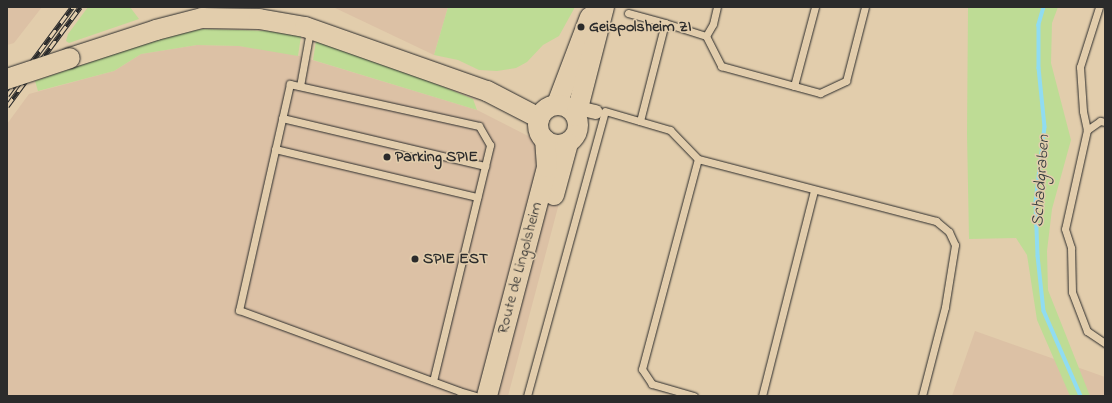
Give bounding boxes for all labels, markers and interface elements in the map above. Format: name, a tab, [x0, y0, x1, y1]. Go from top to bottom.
place label: Geispolsheim ZI	[589, 17, 692, 37]
marker: Geispolsheim ZI	[576, 22, 586, 32]
water label: Schadgraben	[1028, 134, 1054, 228]
place label: Parking SPIE	[395, 147, 478, 167]
marker: Parking SPIE	[382, 152, 392, 162]
street label: Route de Lingolsheim	[493, 200, 547, 336]
place label: SPIE EST	[423, 249, 488, 269]
marker: SPIE EST	[410, 254, 420, 264]

